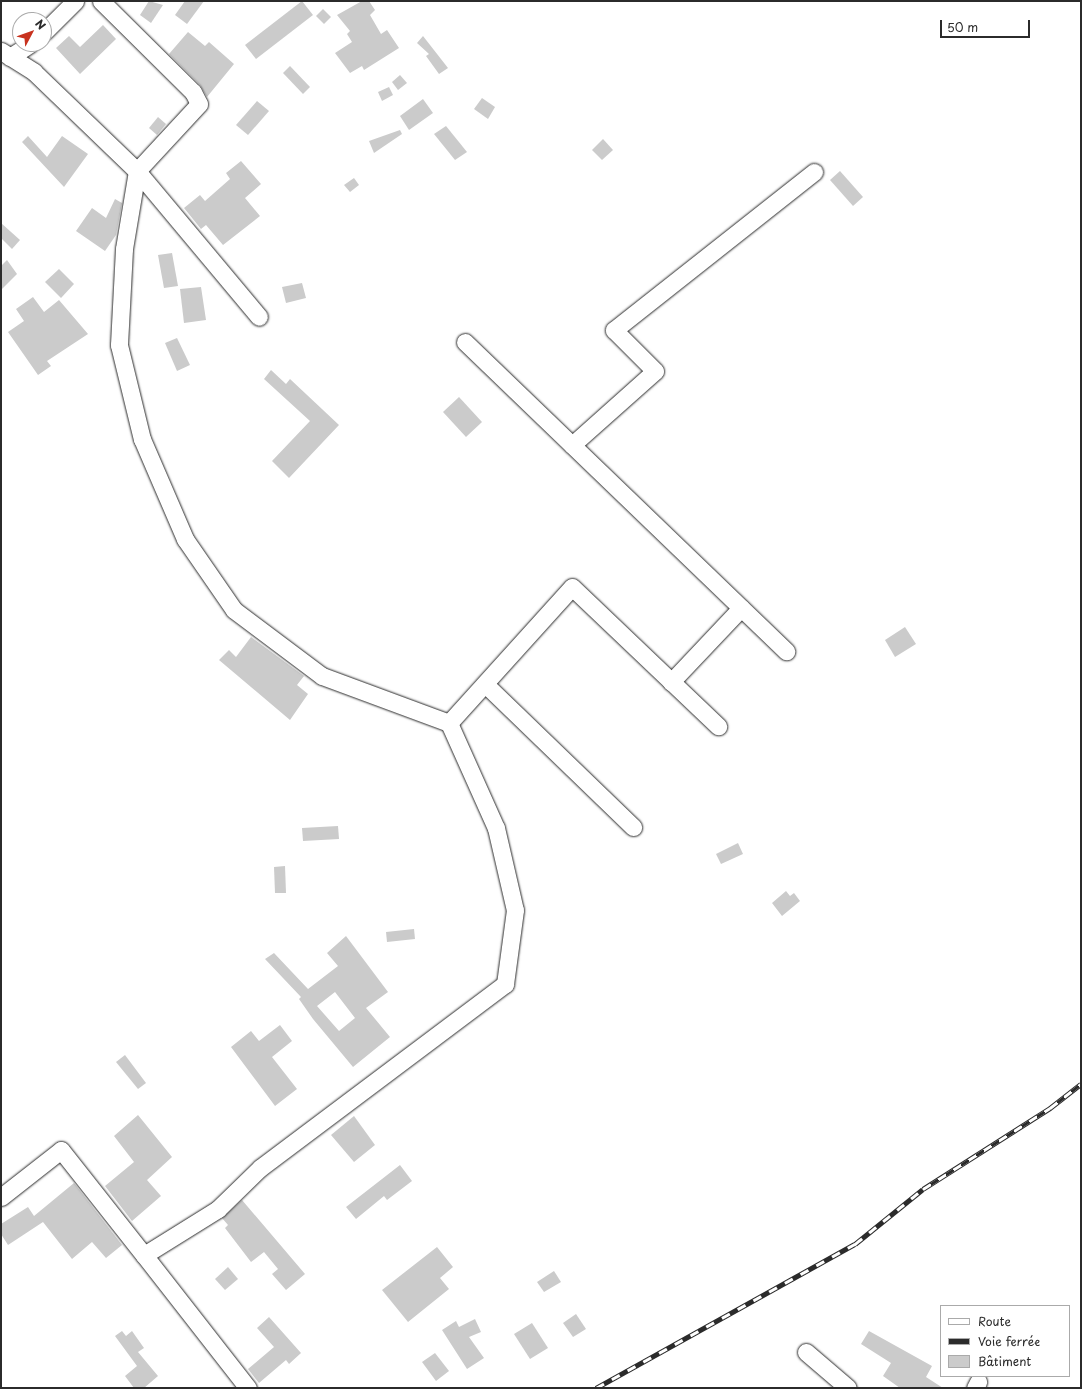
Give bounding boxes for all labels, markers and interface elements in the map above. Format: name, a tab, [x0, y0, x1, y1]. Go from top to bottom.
north arrow	[12, 12, 52, 52]
scale bar	[942, 12, 1032, 38]
text: N	[31, 16, 50, 33]
text: 50 m	[947, 18, 978, 36]
legend	[940, 1305, 1070, 1377]
text: Route	[978, 1312, 1011, 1330]
text: Voie ferrée	[978, 1332, 1040, 1350]
text: Bâtiment	[978, 1352, 1031, 1370]

